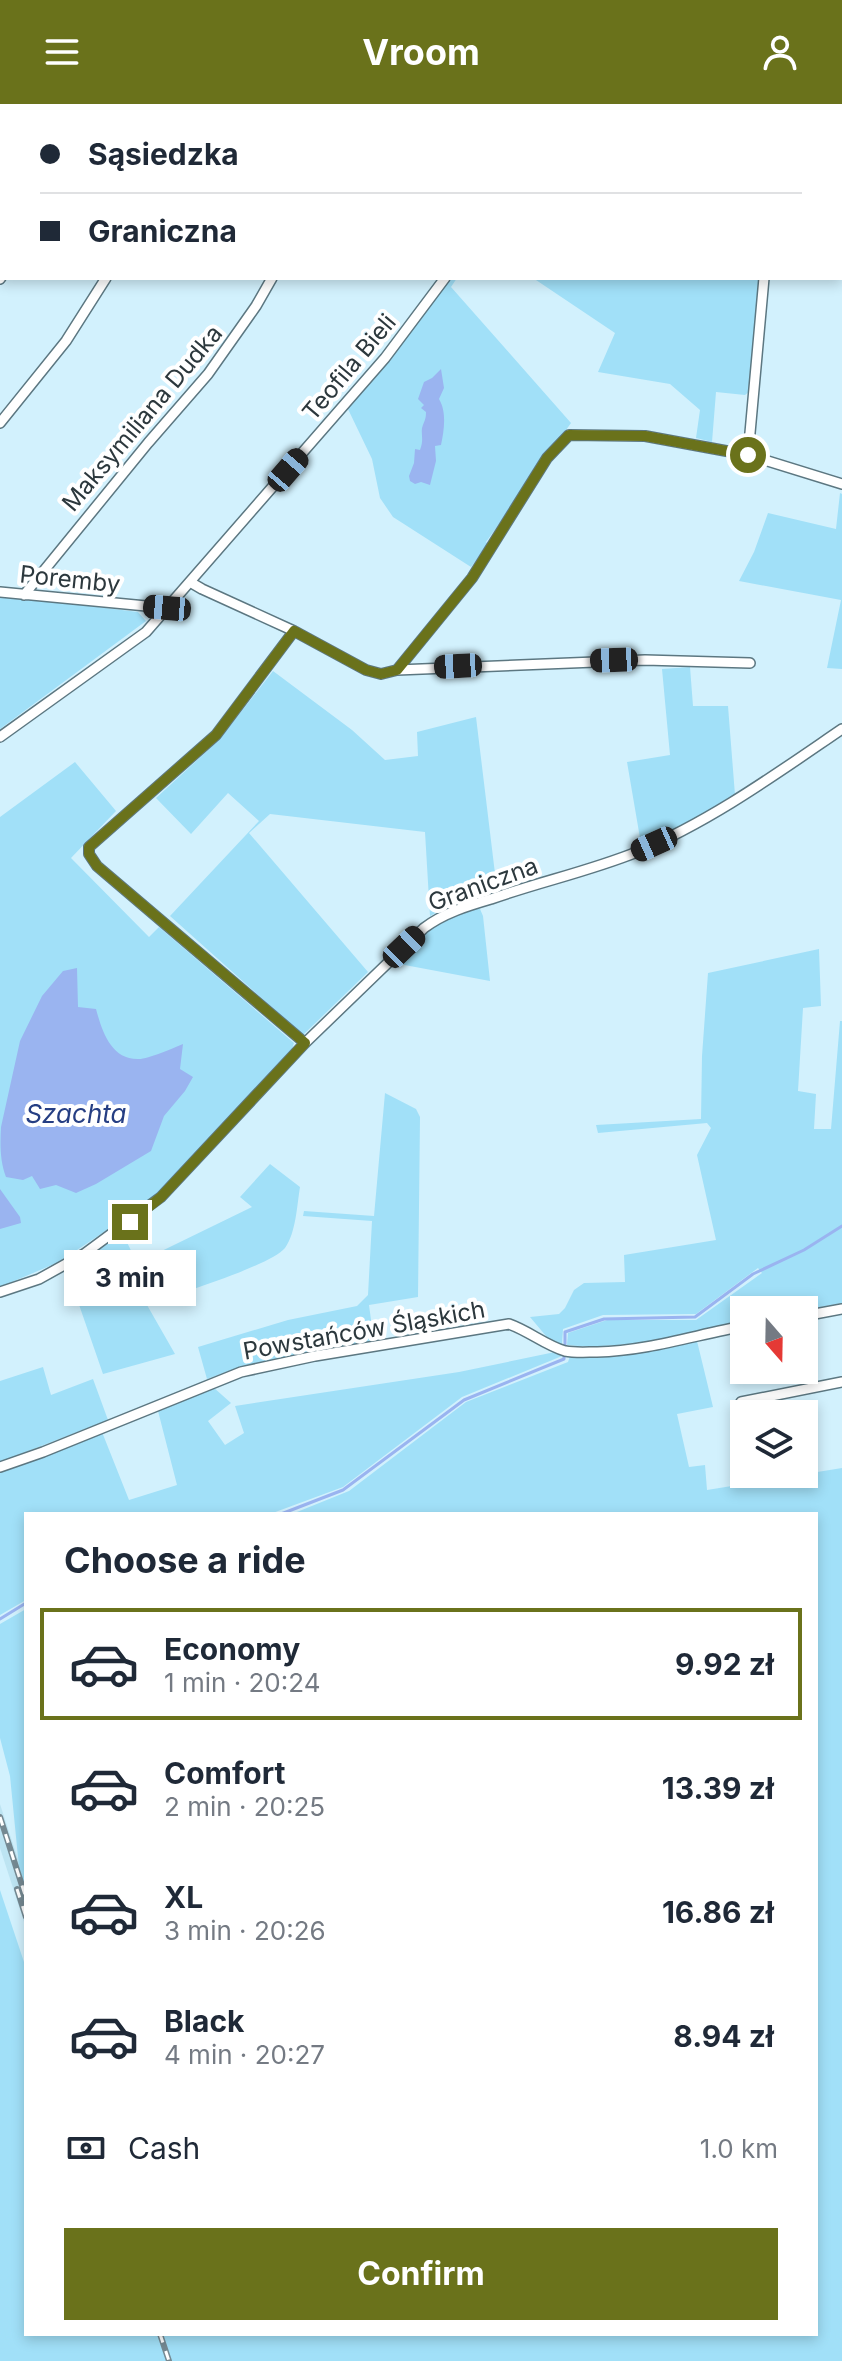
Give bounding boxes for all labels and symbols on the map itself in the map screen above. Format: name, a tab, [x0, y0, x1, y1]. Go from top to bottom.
street label: Teofila Bieli	[296, 308, 402, 426]
street label: Maksymiliana Dudka	[56, 319, 228, 517]
route start	[730, 437, 766, 473]
car	[263, 444, 313, 496]
street label: Poremby	[18, 559, 122, 599]
car	[142, 594, 192, 622]
car	[590, 647, 638, 673]
car	[433, 653, 483, 679]
car	[627, 823, 681, 865]
street label: Graniczna	[424, 851, 542, 917]
car	[378, 922, 430, 972]
water label: Szachta	[25, 1098, 127, 1129]
route end	[112, 1204, 148, 1240]
callout: 3 min	[64, 1250, 196, 1306]
street label: Powstańców Śląskich	[241, 1294, 487, 1366]
north arrow	[730, 1296, 818, 1384]

